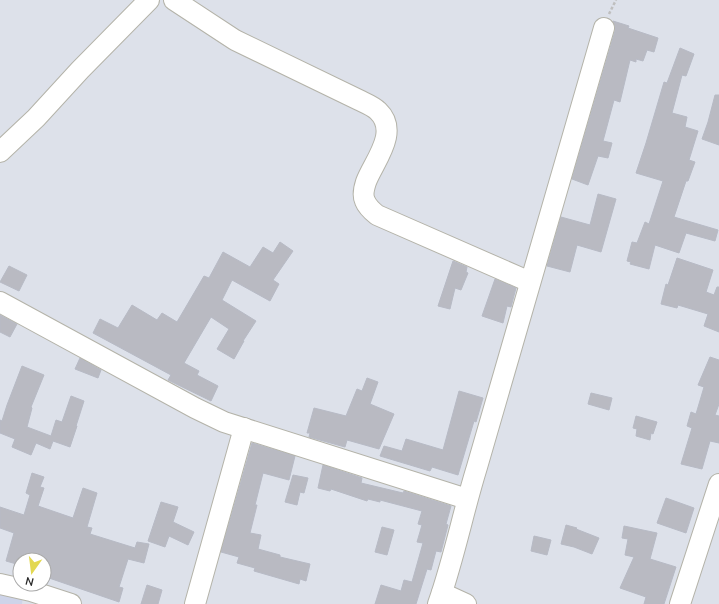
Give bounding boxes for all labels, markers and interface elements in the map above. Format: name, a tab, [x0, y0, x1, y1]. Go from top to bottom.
north arrow	[12, 552, 52, 592]
text: N	[24, 573, 36, 589]

